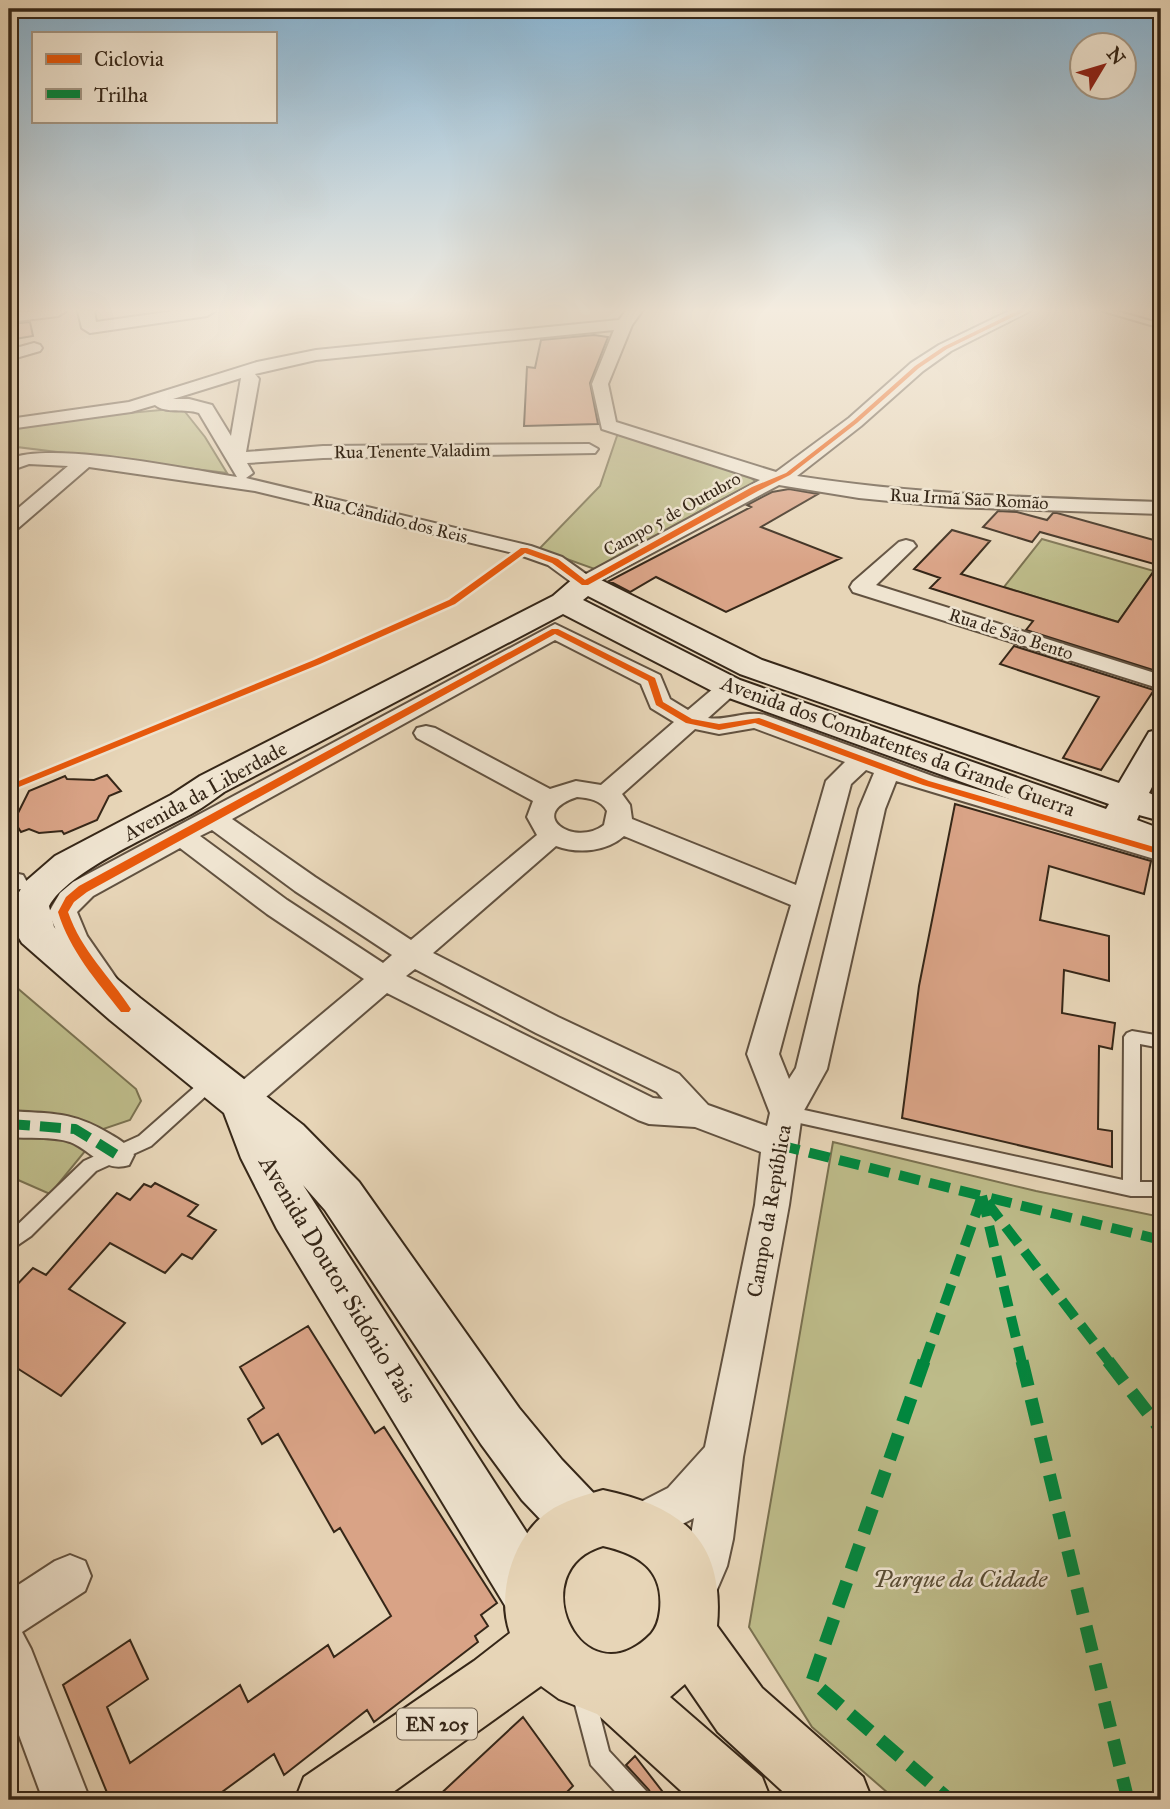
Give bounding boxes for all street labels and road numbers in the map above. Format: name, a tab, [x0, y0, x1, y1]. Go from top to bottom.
street label: Rua Tenente Valadim	[333, 439, 491, 463]
street label: Campo 5 de Outubro	[600, 467, 744, 561]
street label: Rua Irmã São Romão	[889, 484, 1049, 514]
street label: Rua Cândido dos Reis	[310, 488, 470, 548]
street label: Rua de São Bento	[946, 604, 1076, 664]
street label: Avenida dos Combatentes da Grande Guerra	[716, 669, 1079, 822]
street label: Avenida da Liberdade	[118, 735, 292, 847]
street label: Campo da República	[741, 1123, 797, 1299]
street label: Avenida Doutor Sidónio Pais	[252, 1149, 424, 1408]
road number: EN 205	[397, 1708, 477, 1740]

